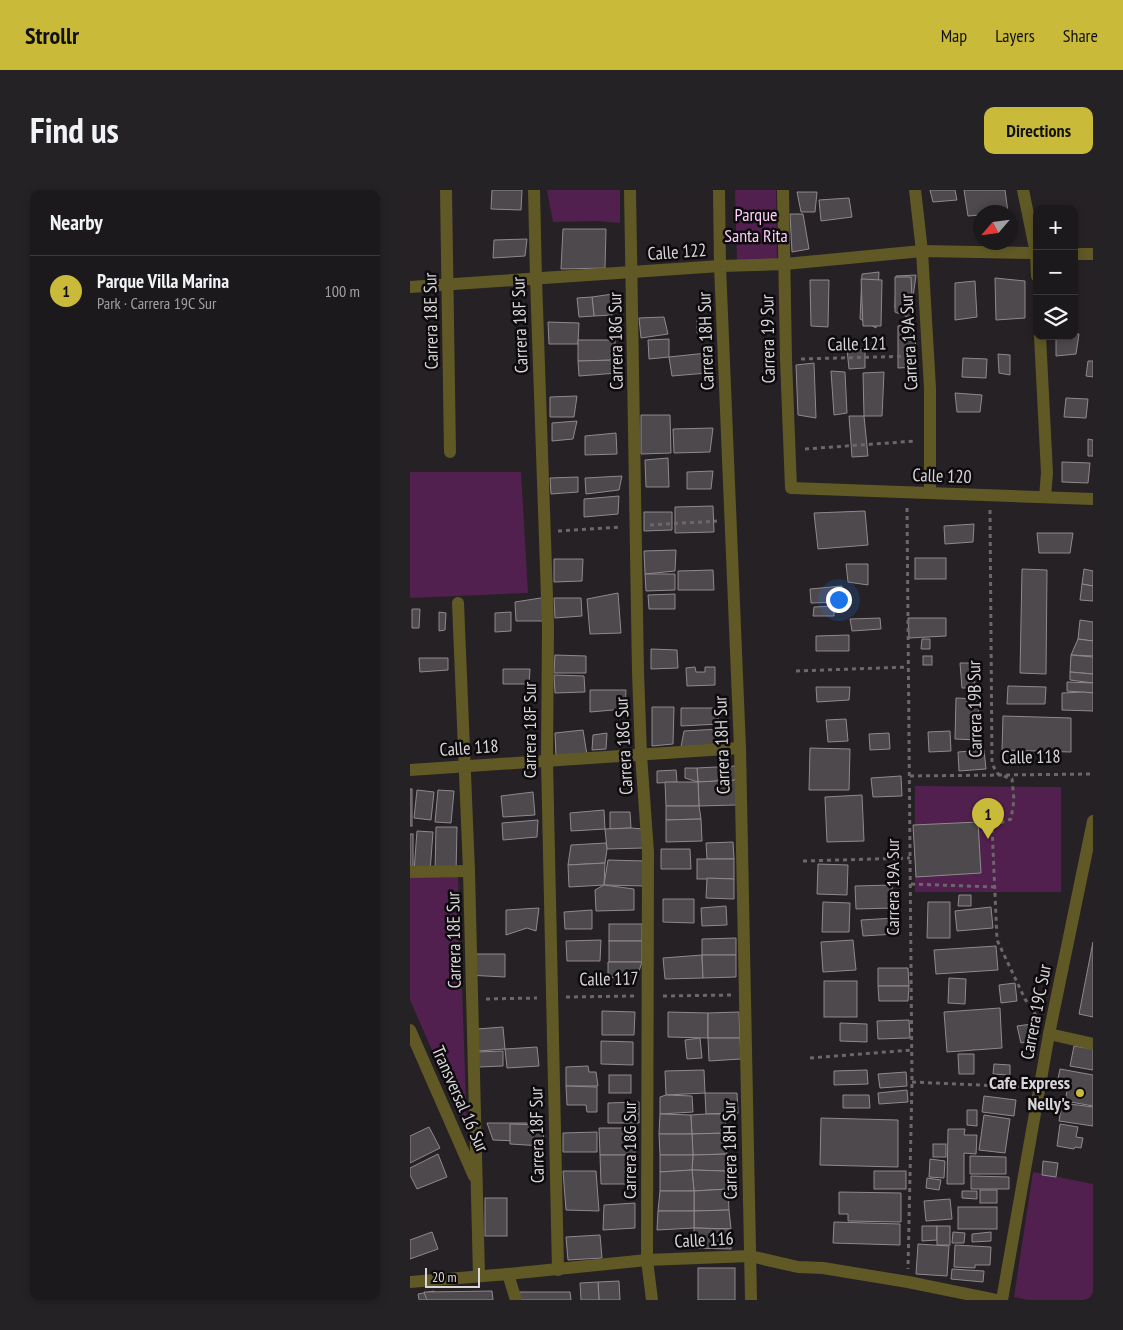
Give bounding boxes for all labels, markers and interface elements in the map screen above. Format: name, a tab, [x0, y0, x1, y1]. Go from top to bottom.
text: Strollr	[25, 20, 79, 51]
text: Map	[941, 24, 967, 47]
text: Layers	[995, 24, 1035, 47]
text: Share	[1063, 24, 1098, 47]
text: Find us	[30, 107, 119, 153]
button: Directions	[984, 107, 1093, 154]
park label: Parque Santa Rita	[724, 203, 788, 247]
north arrow	[973, 205, 1018, 250]
map controls	[1033, 205, 1078, 340]
button: +	[1033, 205, 1078, 250]
text: Nearby	[50, 209, 103, 236]
street label: Calle 122	[647, 238, 707, 265]
button: −	[1033, 250, 1078, 295]
text: Parque Villa Marina	[97, 269, 229, 293]
street label: Carrera 18E Sur	[418, 272, 443, 370]
street label: Carrera 18F Sur	[506, 276, 533, 374]
text: 1	[62, 281, 70, 301]
text: 100 m	[325, 281, 360, 301]
street label: Carrera 18H Sur	[692, 291, 719, 391]
street label: Carrera 18G Sur	[603, 292, 628, 390]
text: Park · Carrera 19C Sur	[97, 293, 216, 313]
street label: Carrera 19A Sur	[894, 293, 923, 391]
street label: Carrera 19 Sur	[755, 294, 780, 384]
button: layers	[1033, 295, 1078, 340]
street label: Calle 121	[827, 331, 887, 356]
street label: Calle 120	[912, 463, 972, 488]
your location	[826, 587, 852, 613]
street label: Carrera 19B Sur	[962, 660, 987, 758]
street label: Carrera 18F Sur	[518, 682, 541, 778]
street label: Carrera 18H Sur	[708, 695, 735, 795]
street label: Carrera 18G Sur	[609, 697, 638, 795]
street label: Calle 118	[439, 734, 499, 761]
street label: Calle 118	[1001, 744, 1061, 769]
pin: 1	[972, 798, 1004, 839]
street label: Carrera 19A Sur	[881, 839, 904, 935]
street label: Carrera 18E Sur	[441, 891, 466, 989]
street label: Carrera 19C Sur	[1015, 962, 1056, 1062]
street label: Calle 117	[579, 966, 639, 991]
street label: Transversal 16 Sur	[427, 1042, 494, 1155]
place label: Cafe Express Nelly's	[989, 1071, 1070, 1115]
street label: Carrera 18F Sur	[524, 1087, 549, 1183]
marker: Cafe Express Nelly's	[1074, 1087, 1086, 1099]
street label: Carrera 18H Sur	[717, 1100, 742, 1199]
street label: Carrera 18G Sur	[618, 1101, 641, 1199]
street label: Calle 116	[674, 1226, 734, 1253]
scale bar	[425, 1265, 480, 1288]
text: 20 m	[432, 1268, 457, 1286]

